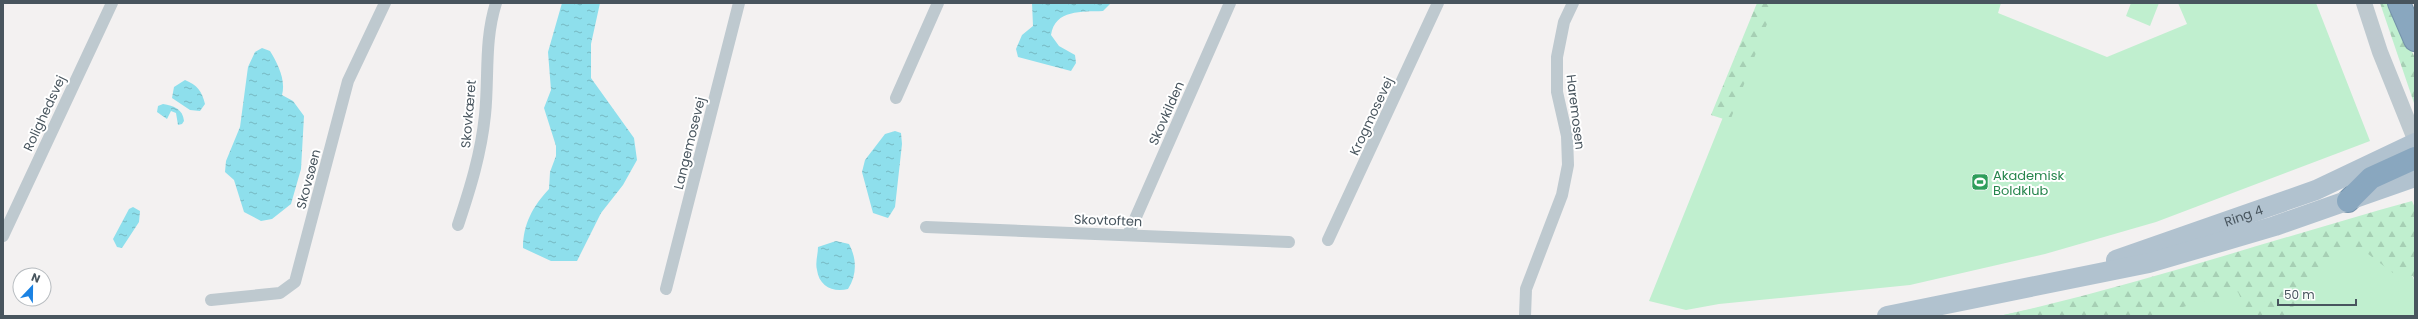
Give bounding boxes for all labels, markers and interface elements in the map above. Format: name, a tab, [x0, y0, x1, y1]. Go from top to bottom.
street label: Rolighedsvej	[19, 72, 70, 154]
street label: Haremosen	[1561, 73, 1590, 151]
street label: Krogmosevej	[1345, 74, 1398, 159]
street label: Skovkilden	[1144, 78, 1189, 148]
street label: Skovkæret	[456, 79, 481, 149]
street label: Langemosevej	[669, 95, 710, 191]
street label: Skovsøen	[291, 147, 326, 211]
place label: Akademisk Boldklub	[1993, 166, 2064, 200]
sports icon: Akademisk Boldklub	[1970, 172, 1990, 192]
street label: Ring 4	[2222, 200, 2266, 231]
street label: Skovtoften	[1073, 210, 1142, 231]
north arrow	[12, 267, 52, 307]
text: N	[29, 269, 43, 287]
scale bar	[2278, 281, 2356, 307]
text: 50 m	[2284, 286, 2315, 303]

